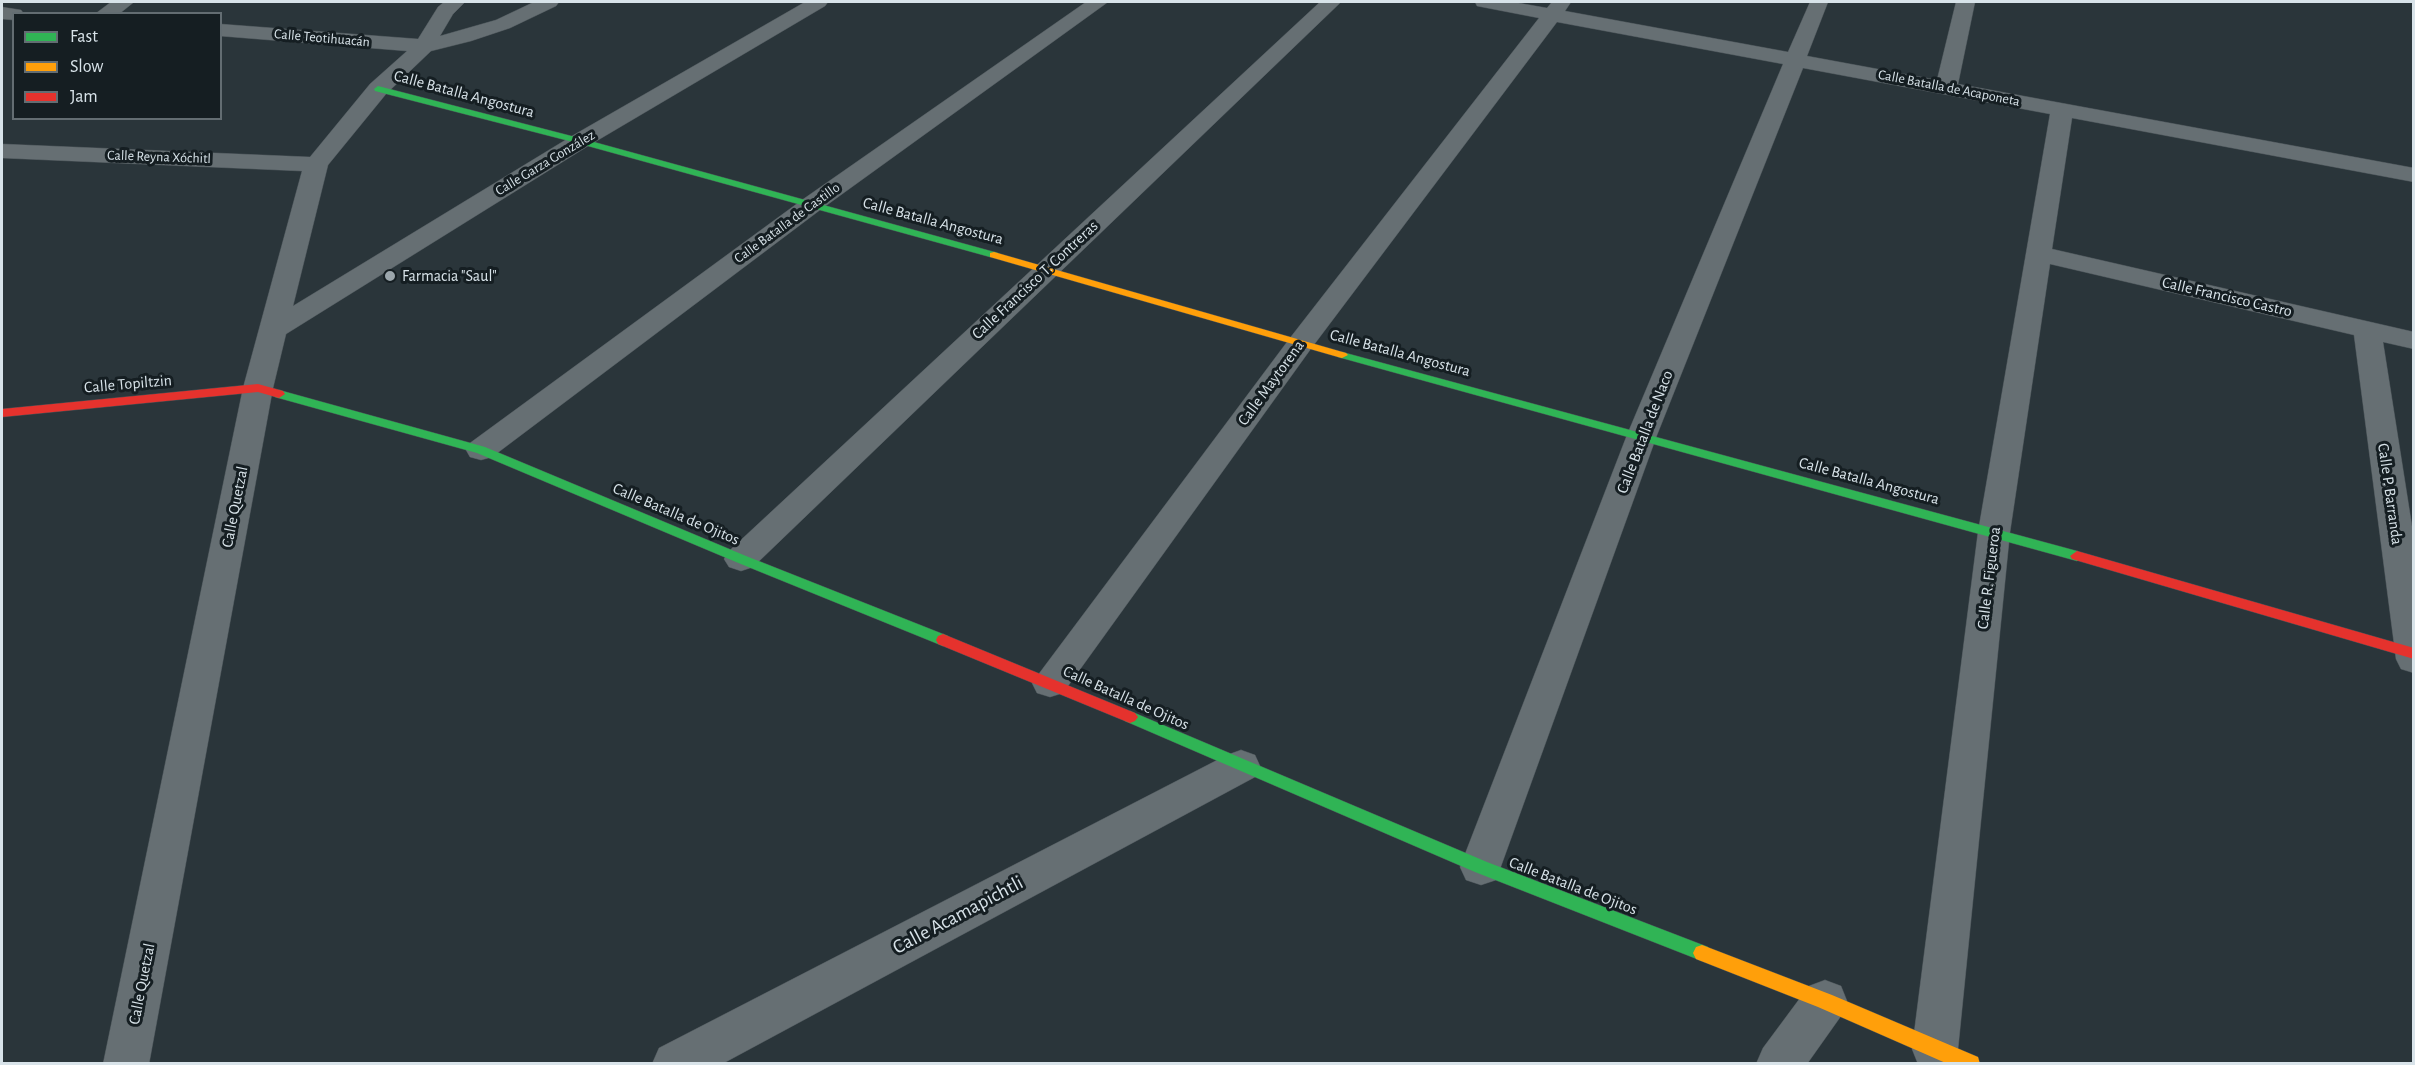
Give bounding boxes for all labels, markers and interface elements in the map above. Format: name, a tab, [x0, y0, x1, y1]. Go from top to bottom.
legend	[12, 12, 222, 120]
street label: Calle Teotihuacán	[273, 25, 371, 51]
text: Fast	[70, 28, 98, 46]
text: Slow	[70, 58, 103, 76]
street label: Calle Batalla Angostura	[392, 66, 536, 122]
street label: Calle Batalla de Acaponeta	[1877, 66, 2021, 110]
text: Jam	[70, 88, 98, 106]
street label: Calle Garza González	[492, 127, 598, 199]
street label: Calle Reyna Xóchitl	[107, 147, 211, 167]
street label: Calle Batalla de Castillo	[731, 179, 843, 267]
street label: Calle Batalla Angostura	[861, 193, 1005, 249]
street label: Calle Francisco T. Contreras	[968, 216, 1102, 344]
place label: Farmacia "Saul"	[402, 266, 497, 286]
marker: Farmacia "Saul"	[383, 269, 397, 283]
street label: Calle Francisco Castro	[2160, 273, 2294, 321]
street label: Calle Batalla Angostura	[1328, 325, 1472, 381]
street label: Calle Maytorena	[1234, 337, 1308, 429]
street label: Calle Batalla de Naco	[1613, 368, 1677, 496]
street label: Calle Topiltzin	[83, 371, 173, 397]
street label: Calle P. Barranda	[2373, 442, 2407, 546]
street label: Calle Batalla Angostura	[1797, 453, 1941, 509]
street label: Calle Quetzal	[218, 465, 252, 549]
street label: Calle Batalla de Ojitos	[610, 479, 742, 549]
street label: Calle R. Figueroa	[1973, 526, 2005, 630]
street label: Calle Batalla de Ojitos	[1060, 662, 1192, 734]
street label: Calle Batalla de Ojitos	[1506, 853, 1640, 919]
street label: Calle Acamapichtli	[889, 871, 1027, 959]
street label: Calle Quetzal	[125, 942, 159, 1026]

